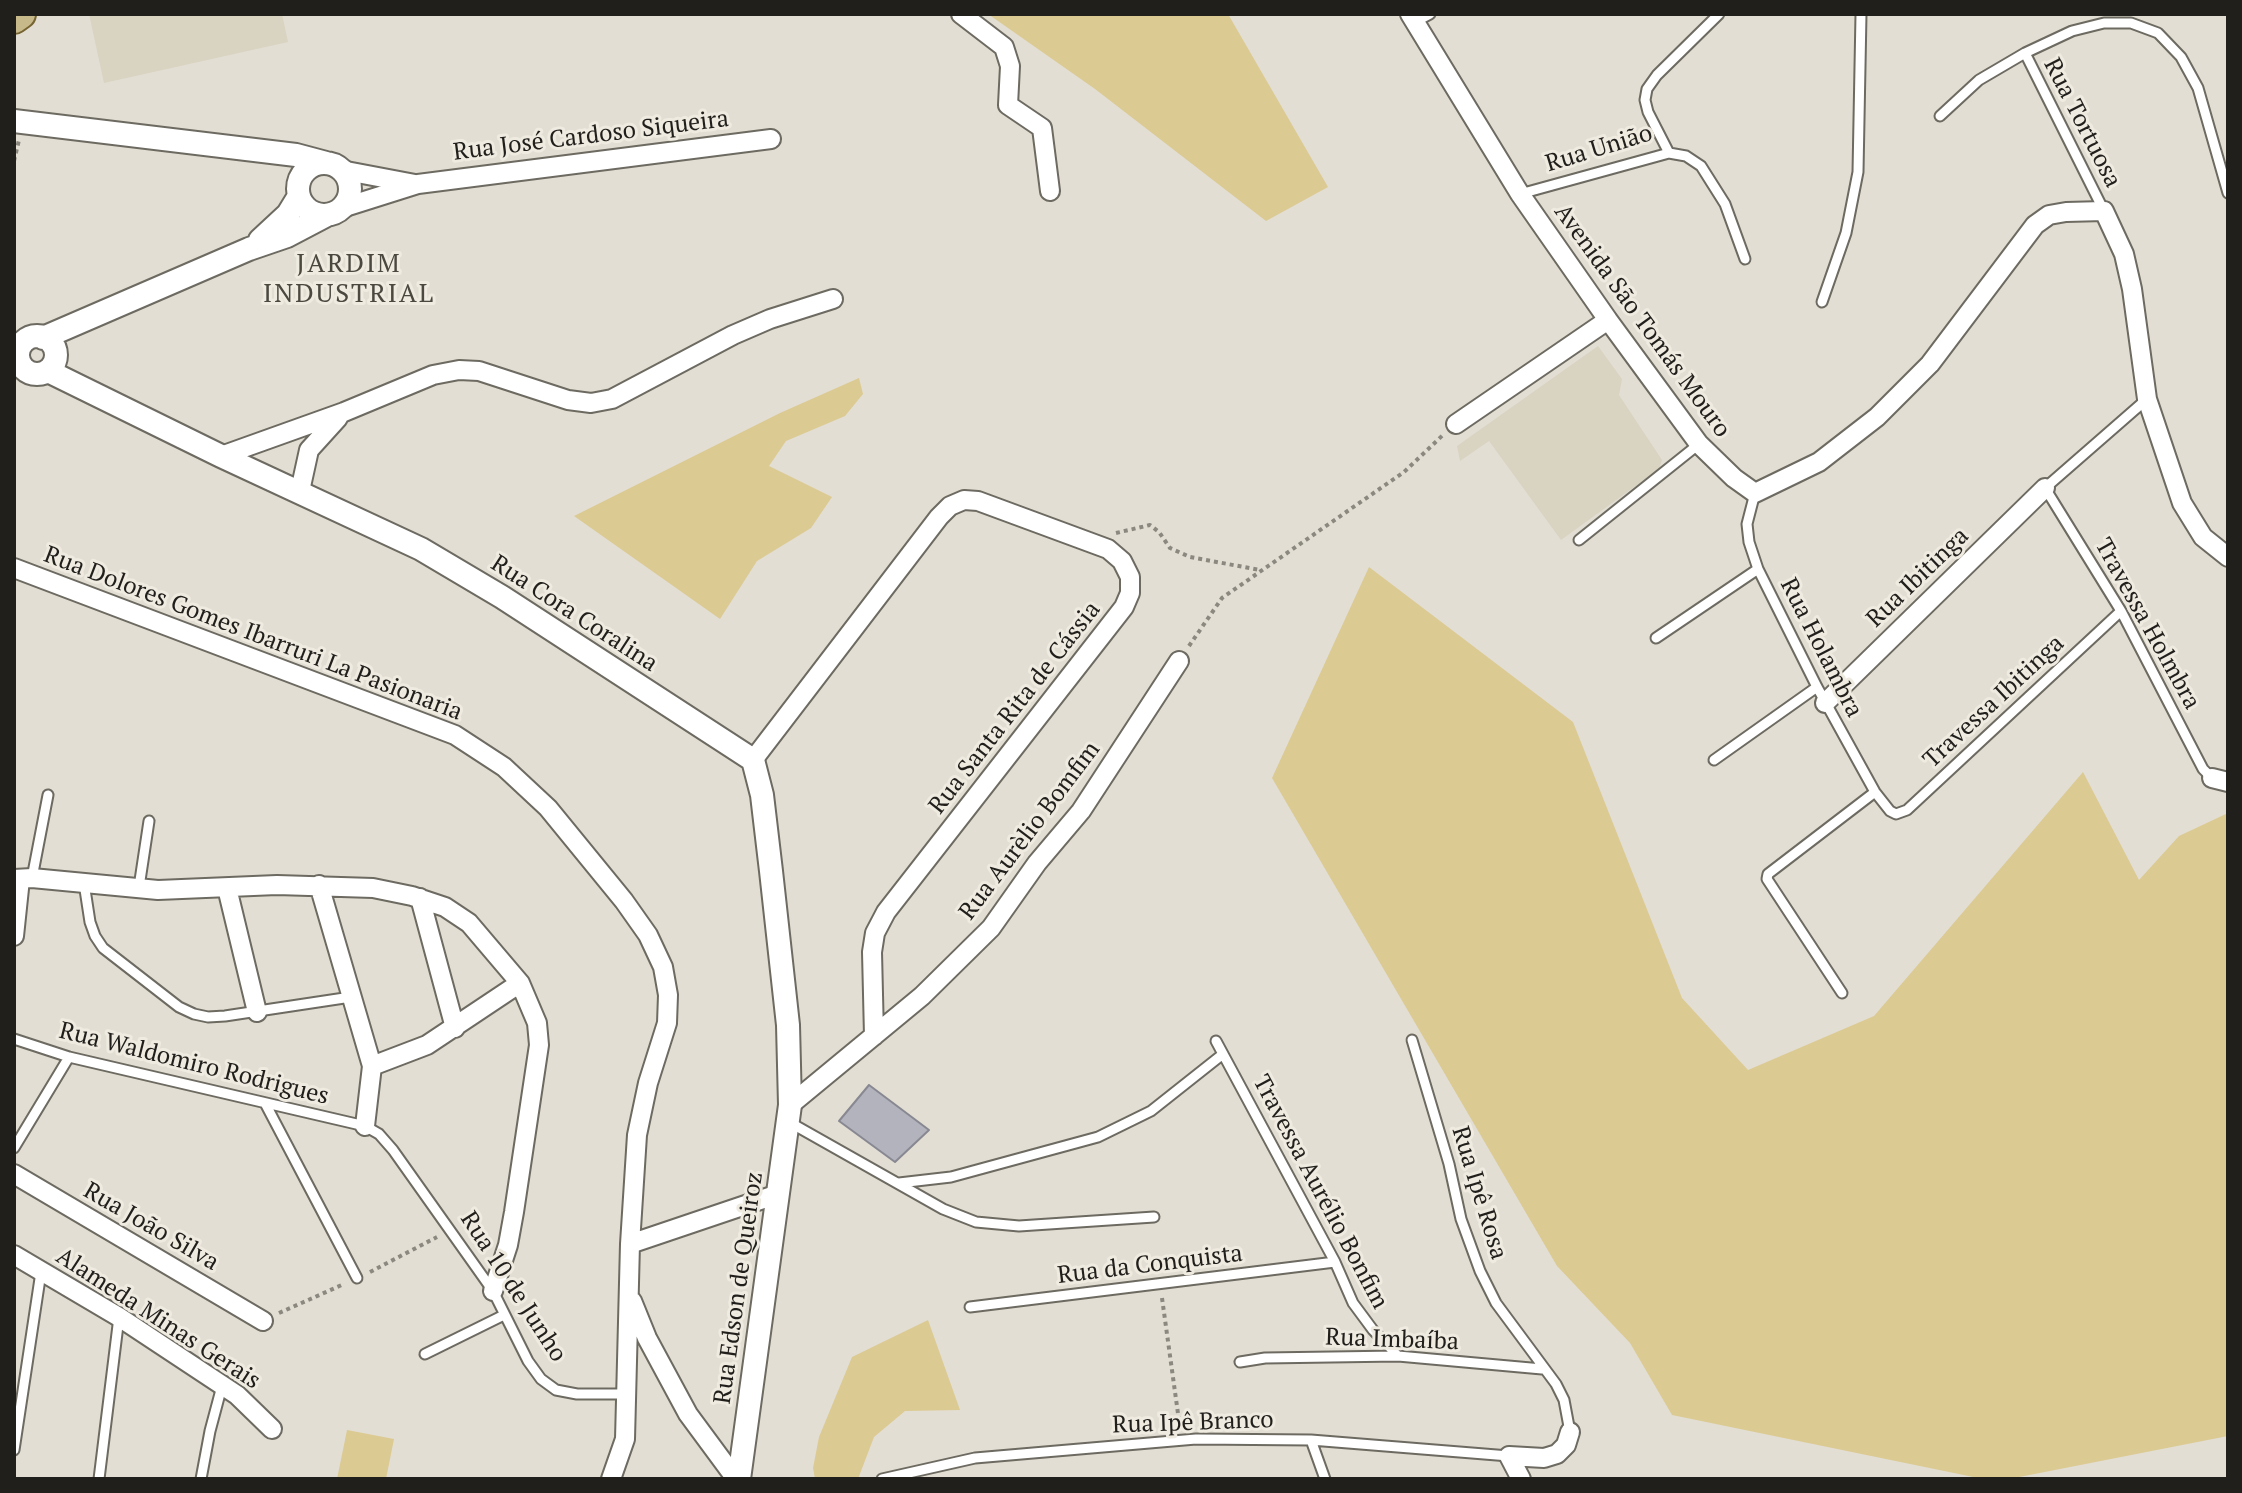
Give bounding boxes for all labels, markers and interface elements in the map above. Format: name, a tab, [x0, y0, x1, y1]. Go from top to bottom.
street label: Rua Tortuosa	[2037, 54, 2127, 192]
street label: Rua José Cardoso Siqueira	[452, 105, 730, 167]
street label: Rua União	[1542, 119, 1656, 179]
street label: Avenida São Tomás Mouro	[1548, 199, 1736, 443]
district label: JARDIM INDUSTRIAL	[263, 249, 435, 310]
street label: Rua Ibitinga	[1861, 522, 1975, 634]
street label: Travessa Holmbra	[2088, 533, 2206, 715]
street label: Rua Dolores Gomes Ibarruri La Pasionaria	[40, 541, 466, 727]
street label: Rua Cora Coralina	[485, 549, 663, 679]
street label: Rua Holambra	[1774, 574, 1868, 722]
street label: Rua Santa Rita de Cássia	[923, 596, 1107, 820]
street label: Travessa Ibitinga	[1918, 629, 2070, 775]
street label: Rua Aurèlio Bomfim	[954, 736, 1106, 926]
street label: Rua Waldomiro Rodrigues	[56, 1017, 332, 1111]
street label: Travessa Aurélio Bonfim	[1246, 1070, 1394, 1314]
street label: Rua Ipê Rosa	[1445, 1123, 1513, 1263]
street label: Rua Edson de Queiroz	[708, 1170, 770, 1406]
street label: Rua João Silva	[78, 1177, 224, 1277]
street label: Rua 10 de Junho	[454, 1207, 572, 1367]
street label: Rua da Conquista	[1056, 1239, 1244, 1291]
street label: Alameda Minas Gerais	[50, 1242, 266, 1396]
street label: Rua Imbaíba	[1325, 1323, 1459, 1357]
street label: Rua Ipê Branco	[1112, 1406, 1274, 1440]

